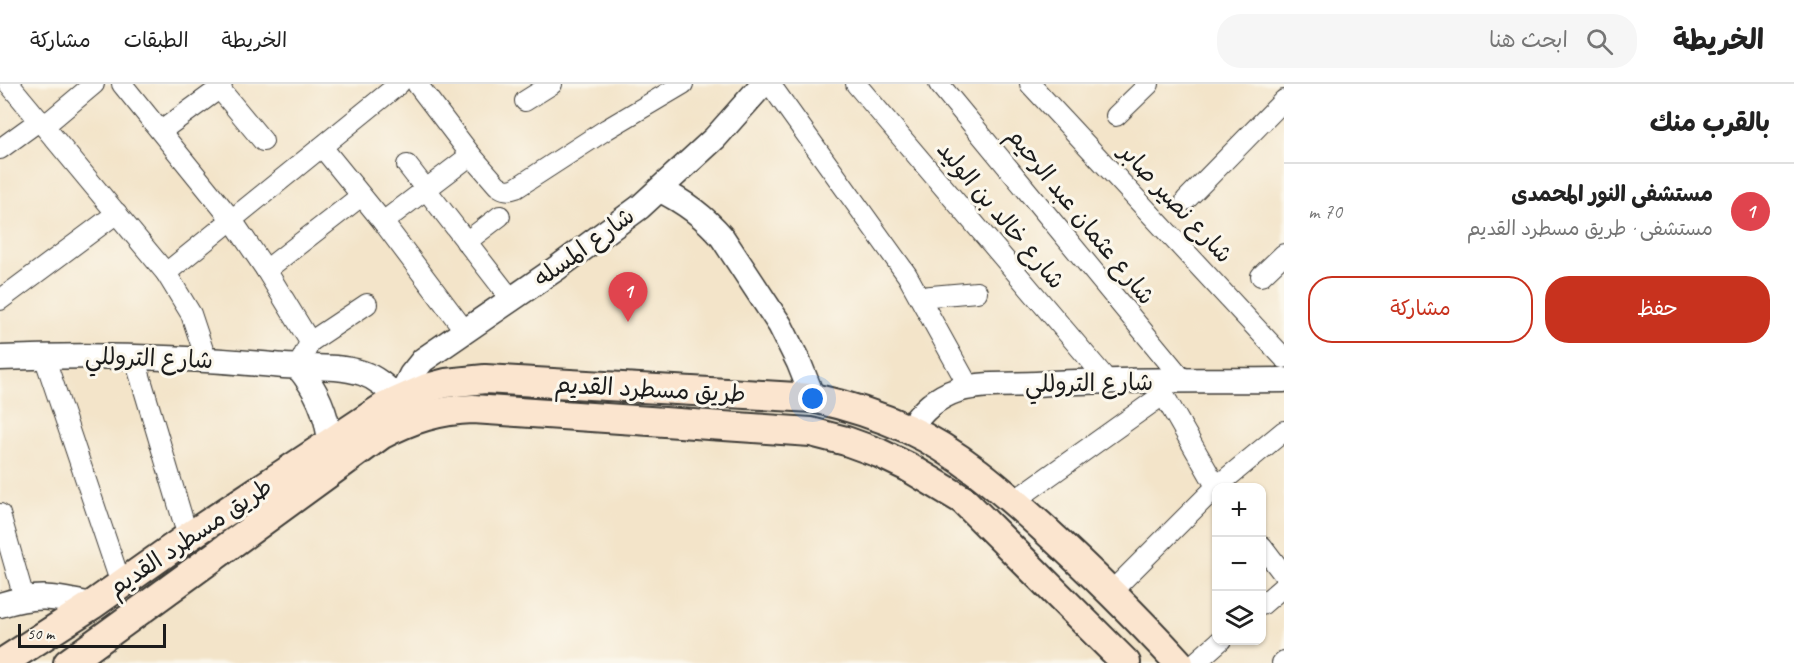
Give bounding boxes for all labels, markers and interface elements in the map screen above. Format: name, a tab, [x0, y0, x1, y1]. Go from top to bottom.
search box	[1217, 14, 1637, 68]
text: الخريطة	[1673, 22, 1764, 57]
icon: search	[1583, 25, 1616, 58]
text: ابحث هنا	[1489, 26, 1568, 54]
text: مشاركة	[30, 27, 91, 53]
text: الطبقات	[124, 27, 189, 53]
text: الخريطة	[222, 27, 287, 53]
text: بالقرب منك	[1650, 106, 1770, 139]
street label: شارع عثمان عبد الرحيم	[998, 121, 1162, 313]
street label: شارع خالد بن الوليد	[929, 135, 1071, 296]
street label: شارع نصير صابر	[1110, 135, 1239, 271]
text: مستشفى النور المحمدى	[1511, 180, 1713, 208]
text: 70 m	[1308, 199, 1342, 224]
text: 1	[1746, 199, 1755, 224]
street label: شارع المسله	[528, 200, 641, 295]
text: مستشفى · طريق مسطرد القديم	[1467, 216, 1713, 241]
pin: 1	[608, 272, 648, 322]
button: مشاركة	[1308, 276, 1533, 343]
button: حفظ	[1545, 276, 1770, 343]
street label: شارع التروللي	[84, 341, 214, 381]
street label: شارع التروللي	[1025, 367, 1153, 405]
street label: طريق مسطرد القديم	[553, 369, 746, 412]
your location	[798, 384, 827, 413]
street label: طريق مسطرد القديم	[102, 471, 279, 605]
map controls	[1212, 483, 1266, 645]
button: +	[1212, 483, 1266, 537]
button: −	[1212, 537, 1266, 591]
button: layers	[1212, 591, 1266, 645]
scale bar	[18, 621, 166, 648]
text: 50 m	[27, 624, 54, 644]

